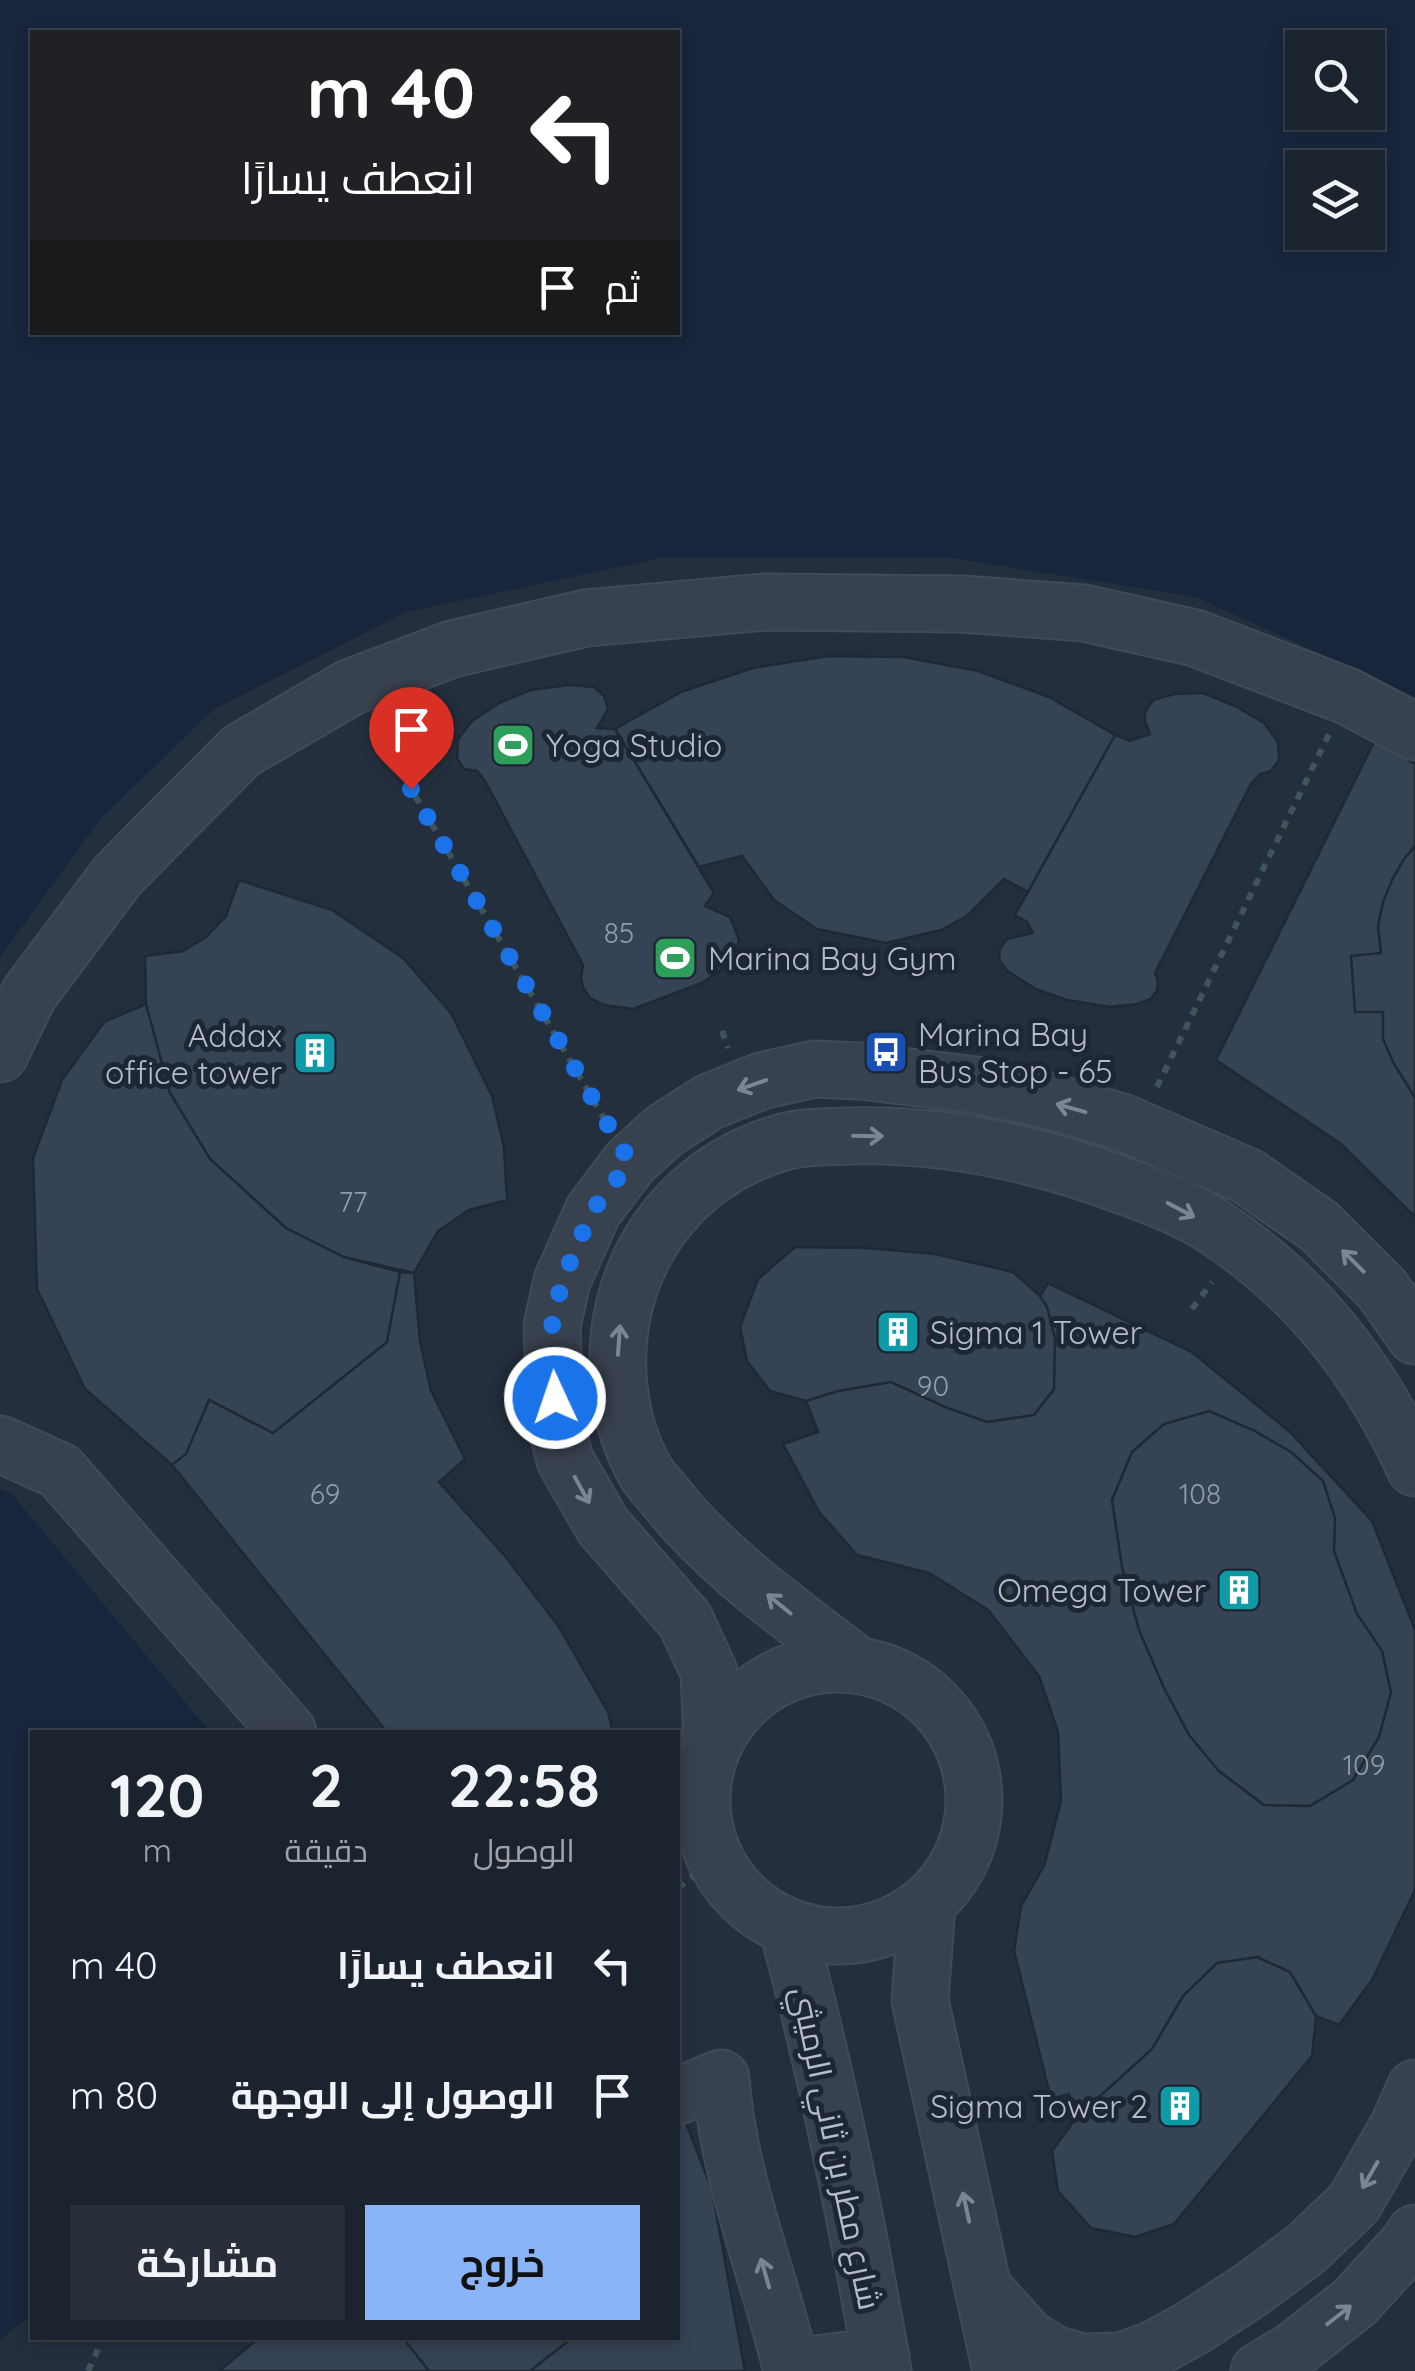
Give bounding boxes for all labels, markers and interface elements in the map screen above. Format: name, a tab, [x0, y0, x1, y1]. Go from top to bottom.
map controls	[1285, 30, 1385, 250]
button: search	[1285, 30, 1385, 130]
text: 40 m	[307, 48, 475, 136]
icon: left	[510, 70, 640, 200]
text: انعطف يسارًا	[241, 149, 475, 205]
button: layers	[1285, 150, 1385, 250]
icon: arrive	[530, 260, 585, 315]
text: ثم	[605, 264, 640, 312]
pin	[369, 687, 454, 790]
icon: arrive	[384, 702, 439, 757]
sports icon: Yoga Studio	[490, 722, 536, 768]
place label: Yoga Studio	[546, 725, 722, 765]
house number: 85	[604, 915, 634, 950]
sports icon: Marina Bay Gym	[652, 935, 698, 981]
place label: Marina Bay Gym	[708, 938, 956, 978]
place label: Marina Bay Bus Stop - 65	[918, 1014, 1113, 1091]
place label: Addax office tower	[105, 1015, 282, 1092]
bus stop icon: Marina Bay Bus Stop - 65	[863, 1029, 909, 1075]
building icon: Addax office tower	[292, 1030, 338, 1076]
one-way arrow	[738, 1077, 769, 1095]
one-way arrow	[1056, 1097, 1088, 1116]
one-way arrow	[850, 1126, 883, 1146]
house number: 77	[339, 1184, 367, 1219]
one-way arrow	[1166, 1201, 1196, 1220]
one-way arrow	[1342, 1249, 1366, 1273]
building icon: Sigma 1 Tower	[875, 1309, 921, 1355]
place label: Sigma 1 Tower	[930, 1312, 1142, 1352]
one-way arrow	[610, 1324, 629, 1357]
position arrow	[503, 1346, 607, 1450]
house number: 90	[917, 1368, 949, 1403]
one-way arrow	[572, 1475, 592, 1504]
house number: 69	[310, 1476, 340, 1511]
house number: 108	[1179, 1476, 1221, 1511]
building icon: Omega Tower	[1216, 1567, 1262, 1613]
place label: Omega Tower	[997, 1570, 1206, 1610]
one-way arrow	[766, 1593, 792, 1615]
text: 2	[309, 1747, 343, 1822]
text: 22:58	[448, 1747, 600, 1822]
house number: 109	[1343, 1747, 1385, 1782]
text: 120	[110, 1757, 204, 1832]
text: m	[143, 1830, 172, 1870]
text: دقيقة	[285, 1830, 368, 1870]
text: الوصول	[473, 1830, 575, 1870]
icon: left	[585, 1938, 640, 1993]
text: 40 m	[70, 1941, 158, 1989]
text: انعطف يسارًا	[337, 1941, 555, 1989]
street label: شارع مطر بن ثاني الرميثي	[777, 1983, 891, 2314]
icon: arrive	[585, 2068, 640, 2123]
text: 80 m	[70, 2071, 158, 2119]
text: الوصول إلى الوجهة	[231, 2071, 555, 2119]
building icon: Sigma Tower 2	[1157, 2083, 1203, 2129]
place label: Sigma Tower 2	[930, 2086, 1148, 2126]
one-way arrow	[1360, 2160, 1380, 2189]
one-way arrow	[955, 2192, 974, 2224]
button: مشاركة	[70, 2205, 345, 2320]
button: خروج	[365, 2205, 640, 2320]
one-way arrow	[755, 2257, 773, 2289]
one-way arrow	[1325, 2305, 1352, 2326]

